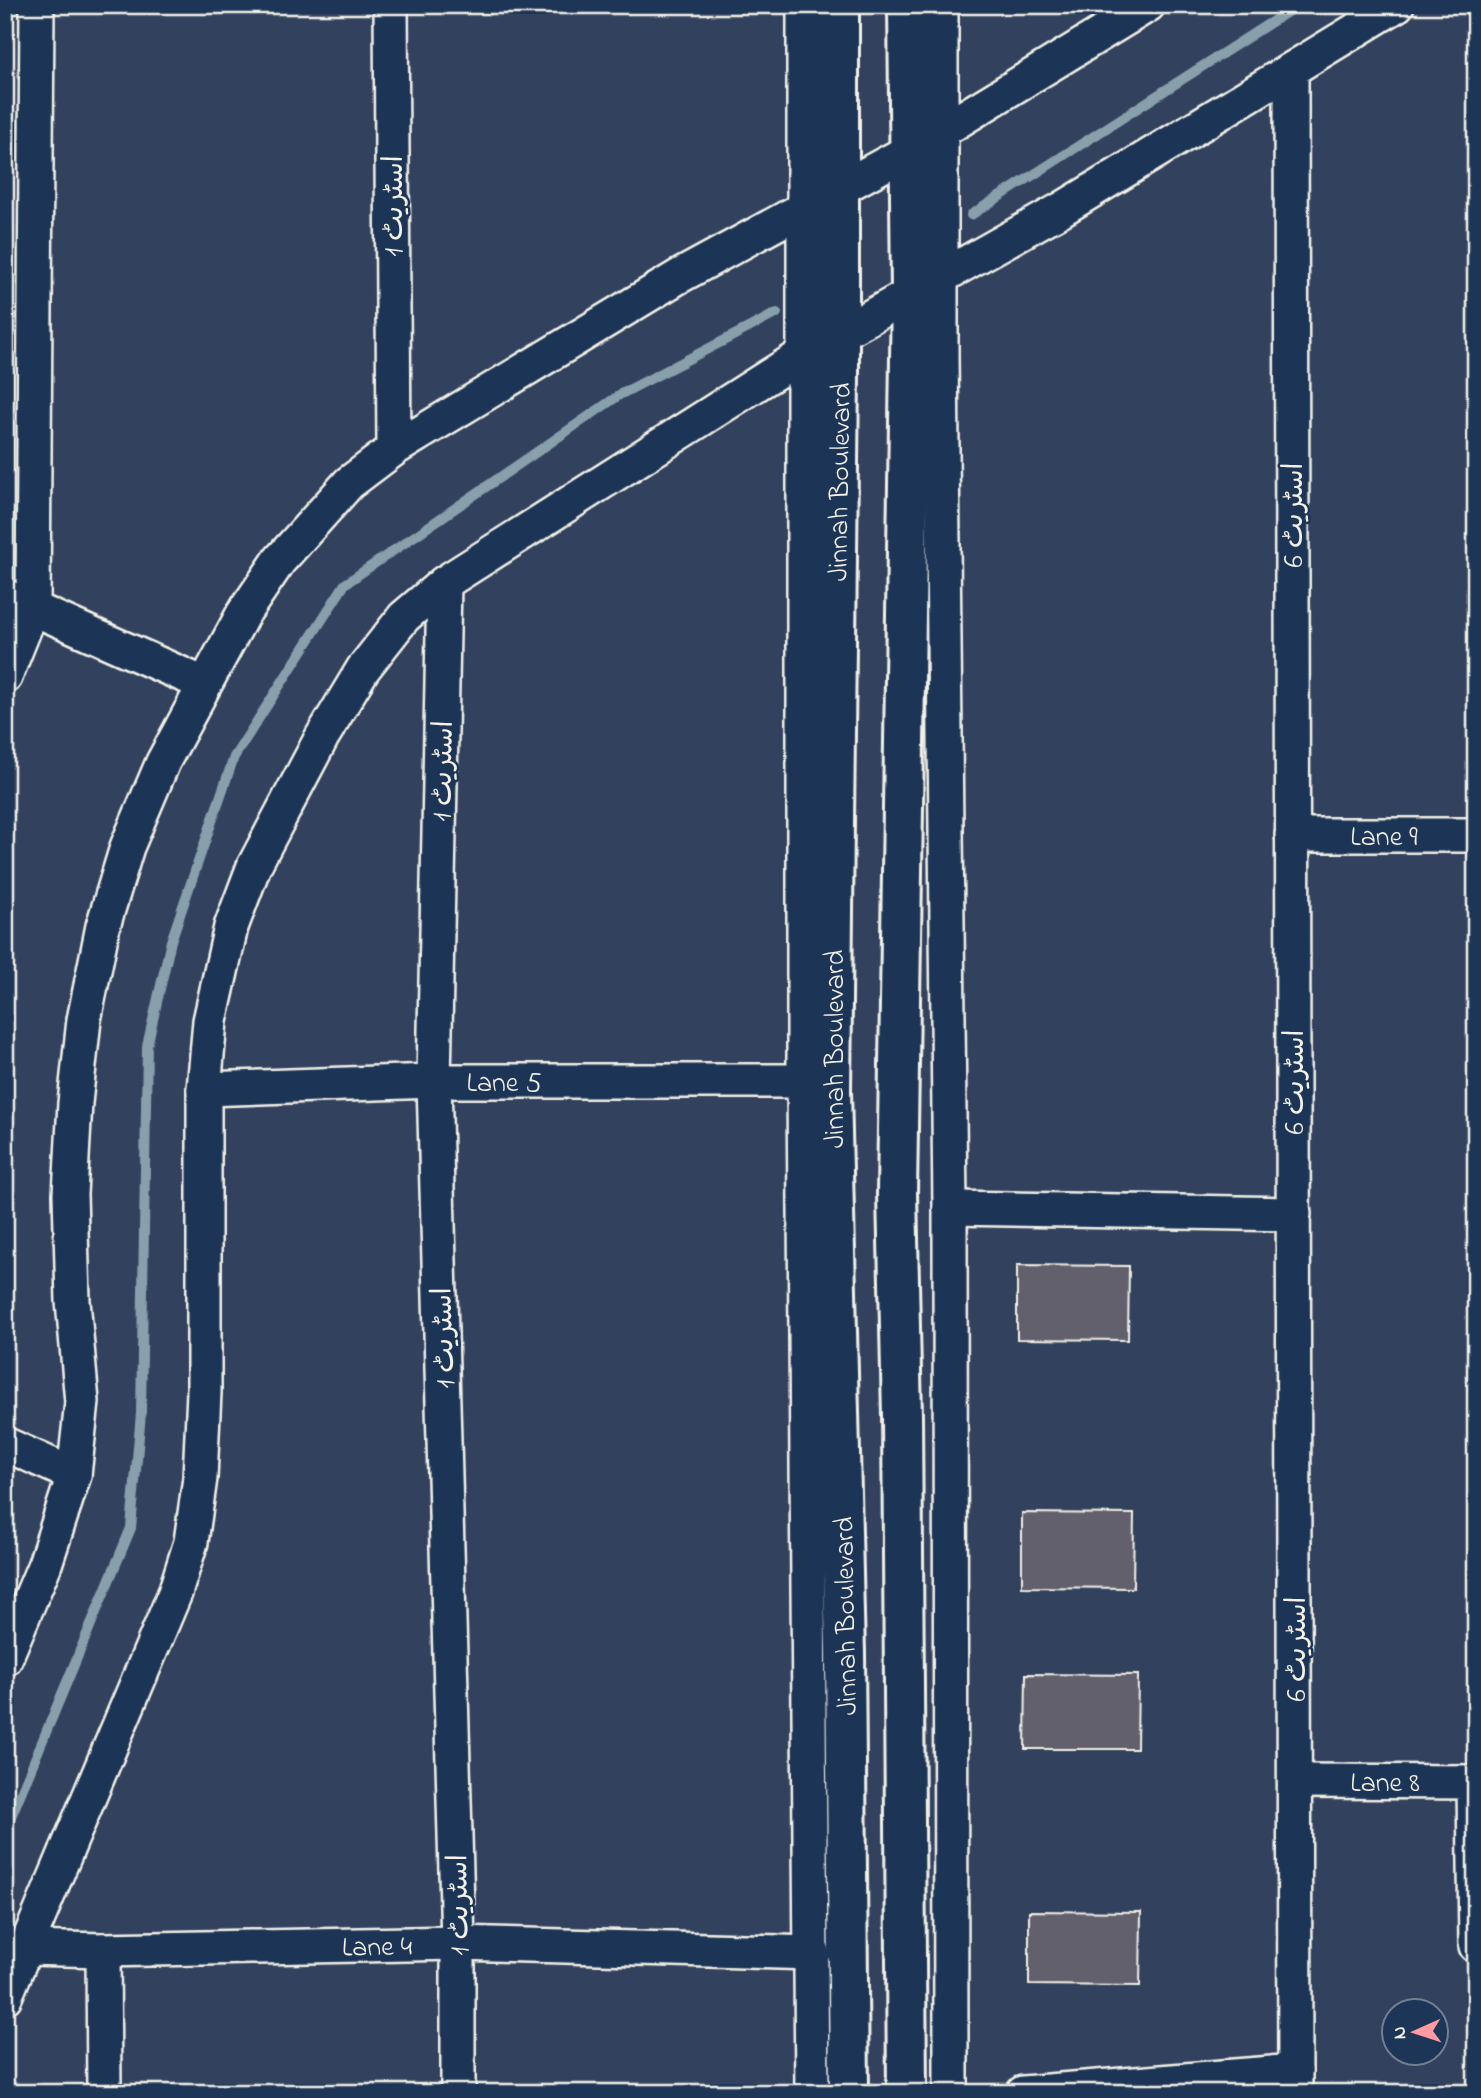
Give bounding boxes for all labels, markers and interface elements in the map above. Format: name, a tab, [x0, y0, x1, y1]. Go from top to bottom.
street label: اسٹریٹ 1	[375, 155, 416, 257]
street label: Jinnah Boulevard	[819, 382, 864, 582]
street label: اسٹریٹ 6	[1275, 463, 1316, 567]
street label: اسٹریٹ 1	[423, 720, 466, 822]
street label: Lane 9	[1350, 818, 1418, 859]
street label: Jinnah Boulevard	[816, 949, 857, 1148]
street label: اسٹریٹ 6	[1276, 1030, 1317, 1134]
street label: Lane 5	[467, 1064, 541, 1105]
street label: اسٹریٹ 1	[423, 1287, 468, 1389]
street label: Jinnah Boulevard	[825, 1516, 870, 1716]
street label: اسٹریٹ 6	[1278, 1597, 1319, 1701]
street label: Lane 8	[1350, 1764, 1420, 1805]
street label: اسٹریٹ 1	[439, 1854, 482, 1956]
street label: Lane 4	[342, 1927, 413, 1970]
north arrow	[1380, 1996, 1450, 2066]
text: N	[1387, 2025, 1414, 2040]

